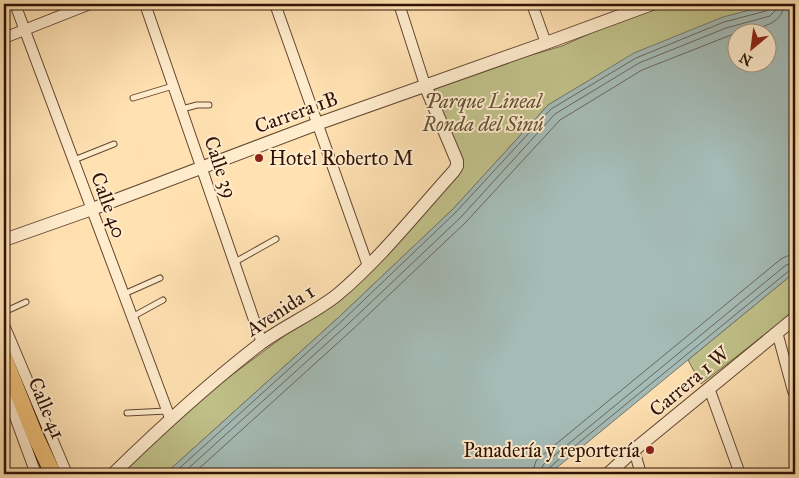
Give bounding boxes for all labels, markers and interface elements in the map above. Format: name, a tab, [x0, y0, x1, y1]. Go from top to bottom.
north arrow	[726, 22, 776, 72]
text: N	[737, 49, 755, 69]
street label: Carrera 1B	[251, 86, 341, 138]
park label: Parque Lineal Ronda del Sinú	[421, 89, 544, 136]
street label: Calle 39	[199, 133, 243, 201]
place label: Hotel Roberto M	[269, 146, 413, 170]
marker: Hotel Roberto M	[253, 152, 265, 164]
street label: Calle 40	[86, 169, 132, 241]
street label: Avenida 1	[240, 279, 319, 342]
street label: Carrera 1 W	[644, 340, 735, 421]
street label: Calle 41	[23, 374, 71, 442]
place label: Panadería y reportería	[463, 438, 641, 462]
marker: Panadería y reportería	[644, 444, 656, 456]

